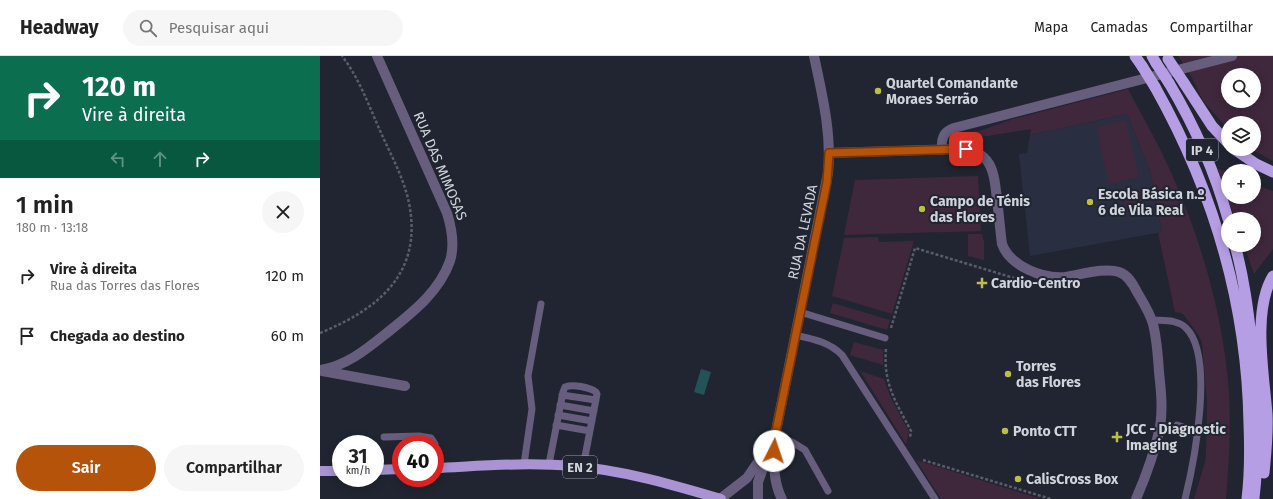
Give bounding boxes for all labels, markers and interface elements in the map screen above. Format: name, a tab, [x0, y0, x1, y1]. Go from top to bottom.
search box	[123, 10, 403, 46]
text: Headway	[20, 16, 99, 39]
icon: search	[137, 17, 159, 39]
text: Pesquisar aqui	[169, 19, 269, 37]
text: Mapa	[1034, 19, 1068, 36]
text: Camadas	[1090, 19, 1148, 36]
text: Compartilhar	[1170, 19, 1253, 36]
map controls	[1221, 68, 1261, 252]
button: search	[1221, 68, 1261, 108]
text: 120 m	[82, 70, 156, 103]
icon: right	[16, 72, 68, 124]
place label: Quartel Comandante Moraes Serrão	[886, 75, 1018, 108]
marker: Quartel Comandante Moraes Serrão	[873, 86, 883, 96]
text: Vire à direita	[82, 104, 186, 126]
street label: RUA DAS MIMOSAS	[409, 109, 471, 223]
button: layers	[1221, 116, 1261, 156]
pin	[949, 132, 983, 166]
icon: arrive	[955, 138, 977, 160]
road number: IP 4	[1186, 139, 1218, 161]
icon: left	[107, 148, 129, 170]
icon: ahead	[149, 148, 171, 170]
icon: right	[191, 148, 213, 170]
button: +	[1221, 164, 1261, 204]
street label: RUA DA LEVADA	[785, 183, 821, 281]
place label: Escola Básica n.º 6 de Vila Real	[1098, 186, 1205, 219]
text: 1 min	[16, 191, 74, 219]
button: close	[262, 191, 304, 233]
place label: Campo de Ténis das Flores	[930, 193, 1030, 226]
marker: Escola Básica n.º 6 de Vila Real	[1085, 197, 1095, 207]
marker: Campo de Ténis das Flores	[917, 204, 927, 214]
button: −	[1221, 212, 1261, 252]
text: 180 m · 13:18	[16, 220, 88, 235]
text: Vire à direita	[50, 260, 137, 278]
icon: right	[16, 265, 38, 287]
text: 120 m	[265, 267, 304, 285]
place label: Cardio-Centro	[991, 275, 1080, 292]
marker: Cardio-Centro	[976, 277, 988, 289]
text: Rua das Torres das Flores	[50, 278, 200, 293]
icon: arrive	[16, 325, 38, 347]
text: Chegada ao destino	[50, 327, 185, 345]
text: 60 m	[271, 327, 304, 345]
place label: Torres das Flores	[1016, 358, 1081, 391]
marker: Torres das Flores	[1003, 369, 1013, 379]
place label: JCC - Diagnostic Imaging	[1125, 421, 1226, 454]
place label: Ponto CTT	[1013, 423, 1077, 440]
marker: Ponto CTT	[1000, 426, 1010, 436]
position arrow	[753, 430, 795, 472]
marker: JCC - Diagnostic Imaging	[1111, 431, 1123, 443]
speed limit sign: 40	[392, 435, 444, 487]
text: 31	[348, 444, 368, 468]
button: Sair	[16, 445, 156, 491]
button: Compartilhar	[164, 445, 304, 491]
road number: EN 2	[563, 456, 597, 478]
text: km/h	[346, 465, 370, 477]
place label: CalisCross Box	[1026, 471, 1119, 488]
marker: CalisCross Box	[1013, 474, 1023, 484]

